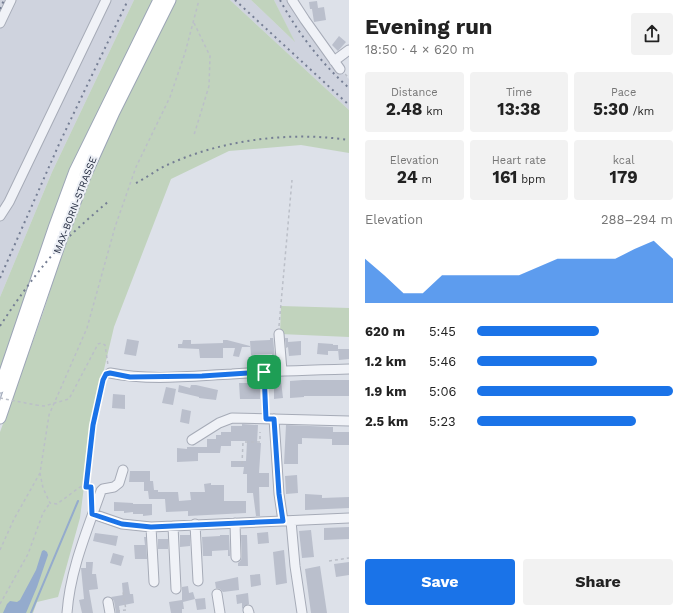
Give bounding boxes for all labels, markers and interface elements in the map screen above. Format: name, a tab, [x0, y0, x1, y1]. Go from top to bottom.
button: share	[631, 13, 673, 55]
text: Evening run	[365, 14, 493, 39]
text: 18:50 · 4 × 620 m	[365, 42, 474, 57]
text: Distance	[391, 86, 438, 99]
text: Time	[506, 86, 532, 99]
text: Pace	[611, 86, 636, 99]
text: 2.48	[386, 99, 422, 119]
text: 13:38	[497, 99, 541, 119]
text: 5:30	[593, 99, 629, 119]
text: km	[422, 105, 443, 118]
text: /km	[629, 105, 654, 118]
text: Elevation	[390, 154, 439, 167]
text: Heart rate	[492, 154, 546, 167]
text: kcal	[613, 154, 635, 167]
street label: MAX-BORN-STRASSE	[51, 155, 99, 255]
text: 24	[397, 167, 418, 187]
text: 161	[493, 167, 517, 187]
text: 179	[610, 167, 638, 187]
text: m	[418, 173, 432, 186]
text: bpm	[517, 173, 545, 186]
text: Elevation	[365, 212, 423, 227]
text: 288–294 m	[601, 212, 673, 227]
text: 620 m	[365, 324, 405, 339]
text: 5:45	[429, 324, 456, 339]
text: 1.2 km	[365, 354, 406, 369]
text: 5:46	[429, 354, 456, 369]
pin	[247, 355, 281, 389]
icon: arrive	[253, 361, 275, 383]
text: 1.9 km	[365, 384, 406, 399]
text: 5:06	[429, 384, 456, 399]
text: 2.5 km	[365, 414, 408, 429]
text: 5:23	[429, 414, 456, 429]
button: Save	[365, 559, 515, 605]
button: Share	[523, 559, 673, 605]

